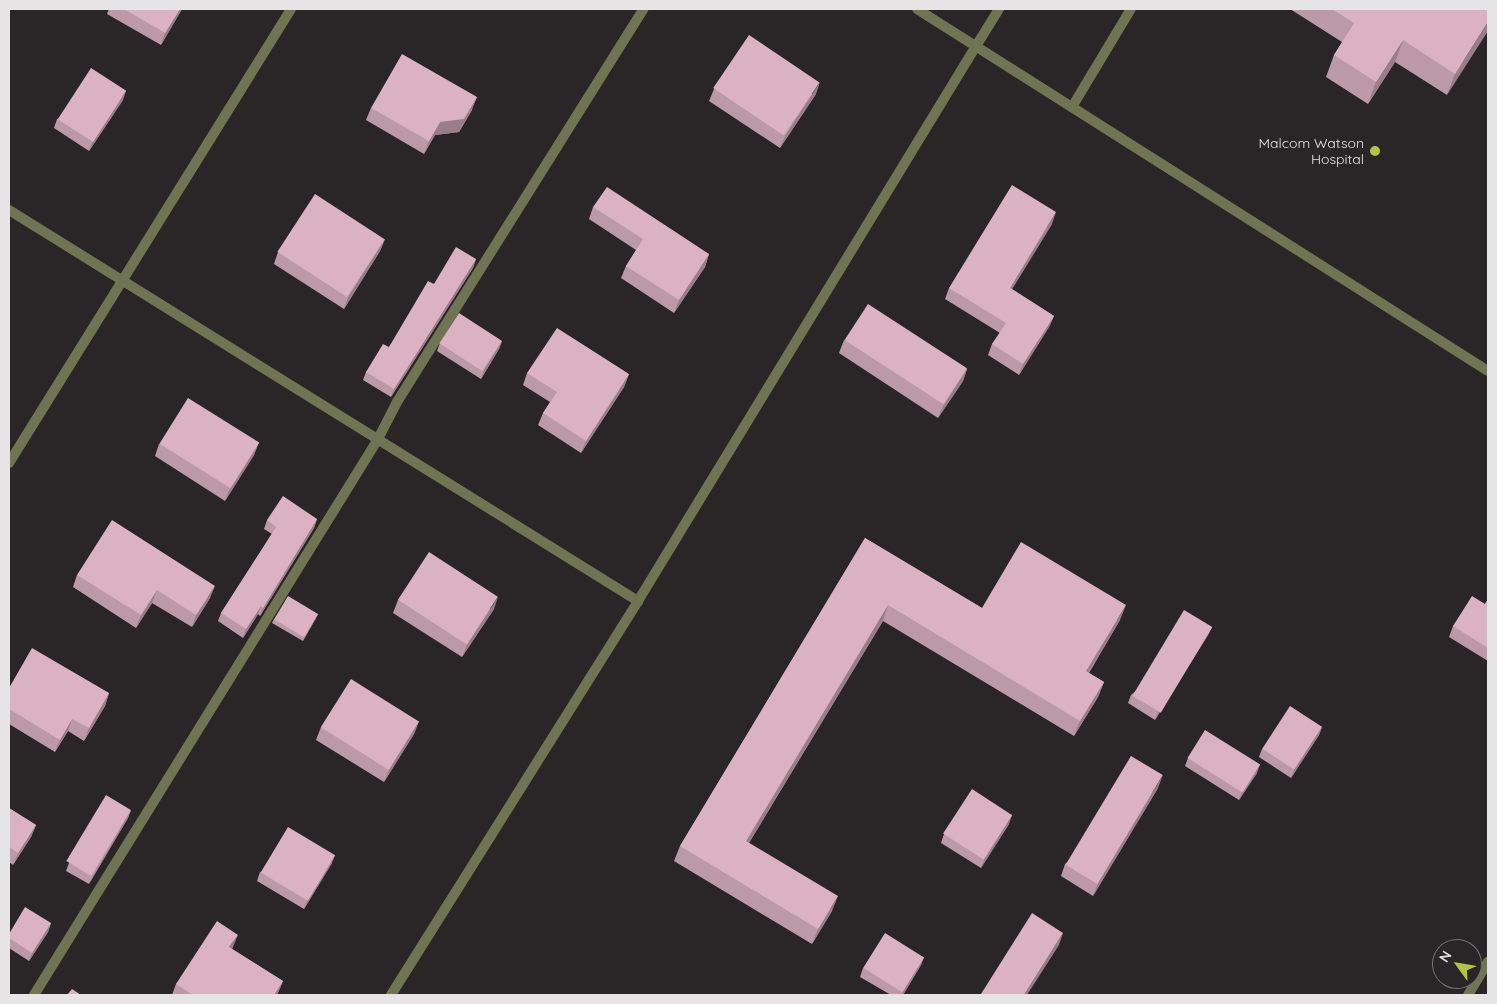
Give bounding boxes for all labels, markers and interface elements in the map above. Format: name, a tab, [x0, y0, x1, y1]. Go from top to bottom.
place label: Malcom Watson Hospital	[1259, 135, 1364, 168]
marker: Malcom Watson Hospital	[1368, 144, 1382, 158]
north arrow	[1432, 939, 1482, 989]
text: N	[1435, 947, 1455, 966]

